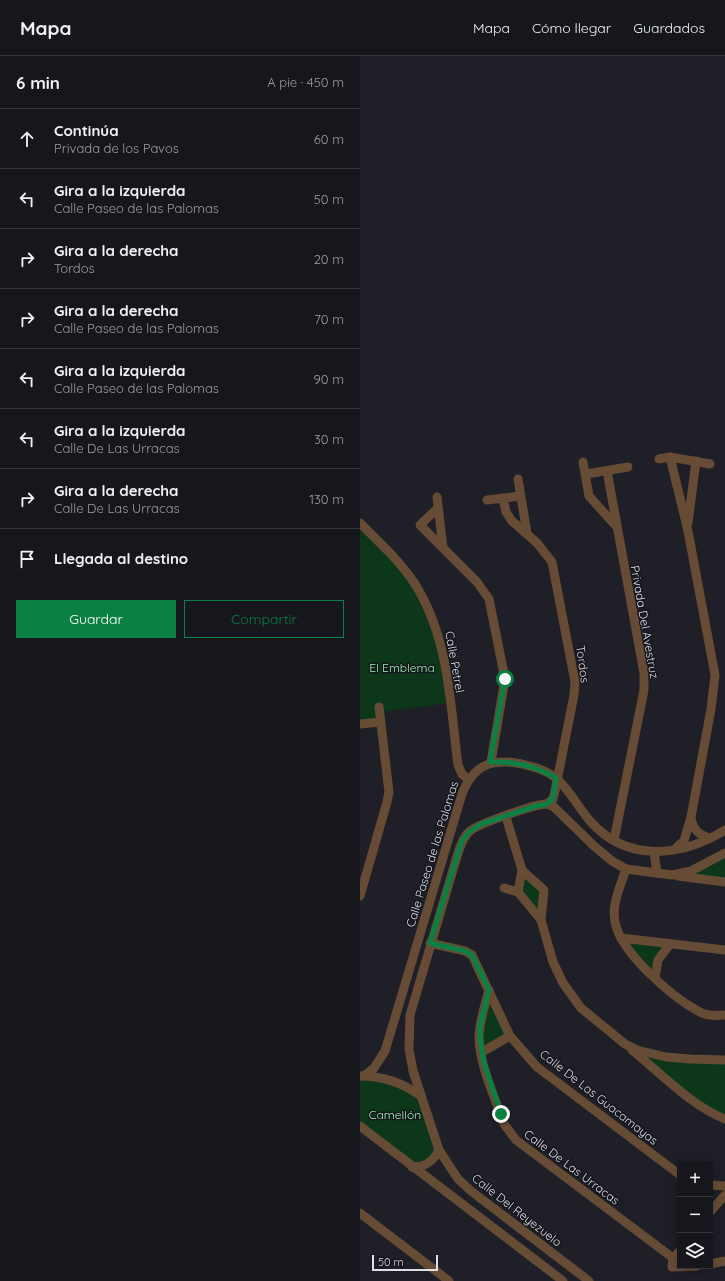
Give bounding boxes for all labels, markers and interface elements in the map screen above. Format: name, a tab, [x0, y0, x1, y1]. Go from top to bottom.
text: Mapa	[20, 16, 71, 40]
text: Mapa	[473, 19, 510, 37]
text: Cómo llegar	[532, 19, 611, 37]
text: Guardados	[633, 19, 705, 37]
text: 6 min	[16, 72, 60, 93]
text: A pie · 450 m	[267, 74, 344, 90]
text: Continúa	[54, 121, 119, 140]
icon: ahead	[16, 128, 38, 150]
text: 60 m	[314, 131, 344, 147]
text: Privada de los Pavos	[54, 140, 179, 156]
text: Gira a la izquierda	[54, 181, 186, 200]
icon: left	[16, 188, 38, 210]
text: 50 m	[314, 191, 344, 207]
text: Calle Paseo de las Palomas	[54, 200, 219, 216]
text: Gira a la derecha	[54, 241, 179, 260]
icon: right	[16, 248, 38, 270]
text: 20 m	[314, 251, 344, 267]
text: Tordos	[54, 260, 95, 276]
text: Gira a la derecha	[54, 301, 179, 320]
icon: right	[16, 308, 38, 330]
text: 70 m	[314, 311, 344, 327]
text: Calle Paseo de las Palomas	[54, 320, 219, 336]
text: Gira a la izquierda	[54, 361, 186, 380]
icon: left	[16, 368, 38, 390]
text: 90 m	[314, 371, 344, 387]
text: Calle Paseo de las Palomas	[54, 380, 219, 396]
text: Gira a la izquierda	[54, 421, 186, 440]
icon: left	[16, 428, 38, 450]
text: 30 m	[314, 431, 344, 447]
text: Calle De Las Urracas	[54, 440, 180, 456]
text: Gira a la derecha	[54, 481, 179, 500]
icon: right	[16, 488, 38, 510]
text: 130 m	[309, 491, 344, 507]
text: Calle De Las Urracas	[54, 500, 180, 516]
icon: arrive	[16, 548, 38, 570]
text: Llegada al destino	[54, 549, 188, 568]
street label: Privada Del Avestruz	[628, 564, 662, 680]
button: Guardar	[16, 600, 176, 638]
button: Compartir	[184, 600, 344, 638]
street label: Calle Petrel	[442, 630, 468, 694]
street label: Tordos	[573, 644, 593, 684]
park label: El Emblema	[369, 660, 435, 675]
route start	[496, 670, 514, 688]
street label: Calle Paseo de las Palomas	[403, 779, 462, 929]
street label: Calle De Las Guacamayas	[537, 1046, 661, 1148]
route end	[492, 1105, 510, 1123]
park label: Camellón	[369, 1107, 421, 1122]
street label: Calle De Las Urracas	[521, 1126, 623, 1208]
map controls	[677, 1161, 713, 1269]
button: +	[677, 1161, 713, 1197]
street label: Calle Del Reyezuelo	[469, 1170, 565, 1250]
button: −	[677, 1197, 713, 1233]
button: layers	[677, 1233, 713, 1269]
scale bar	[372, 1253, 438, 1272]
text: 50 m	[378, 1255, 404, 1269]

